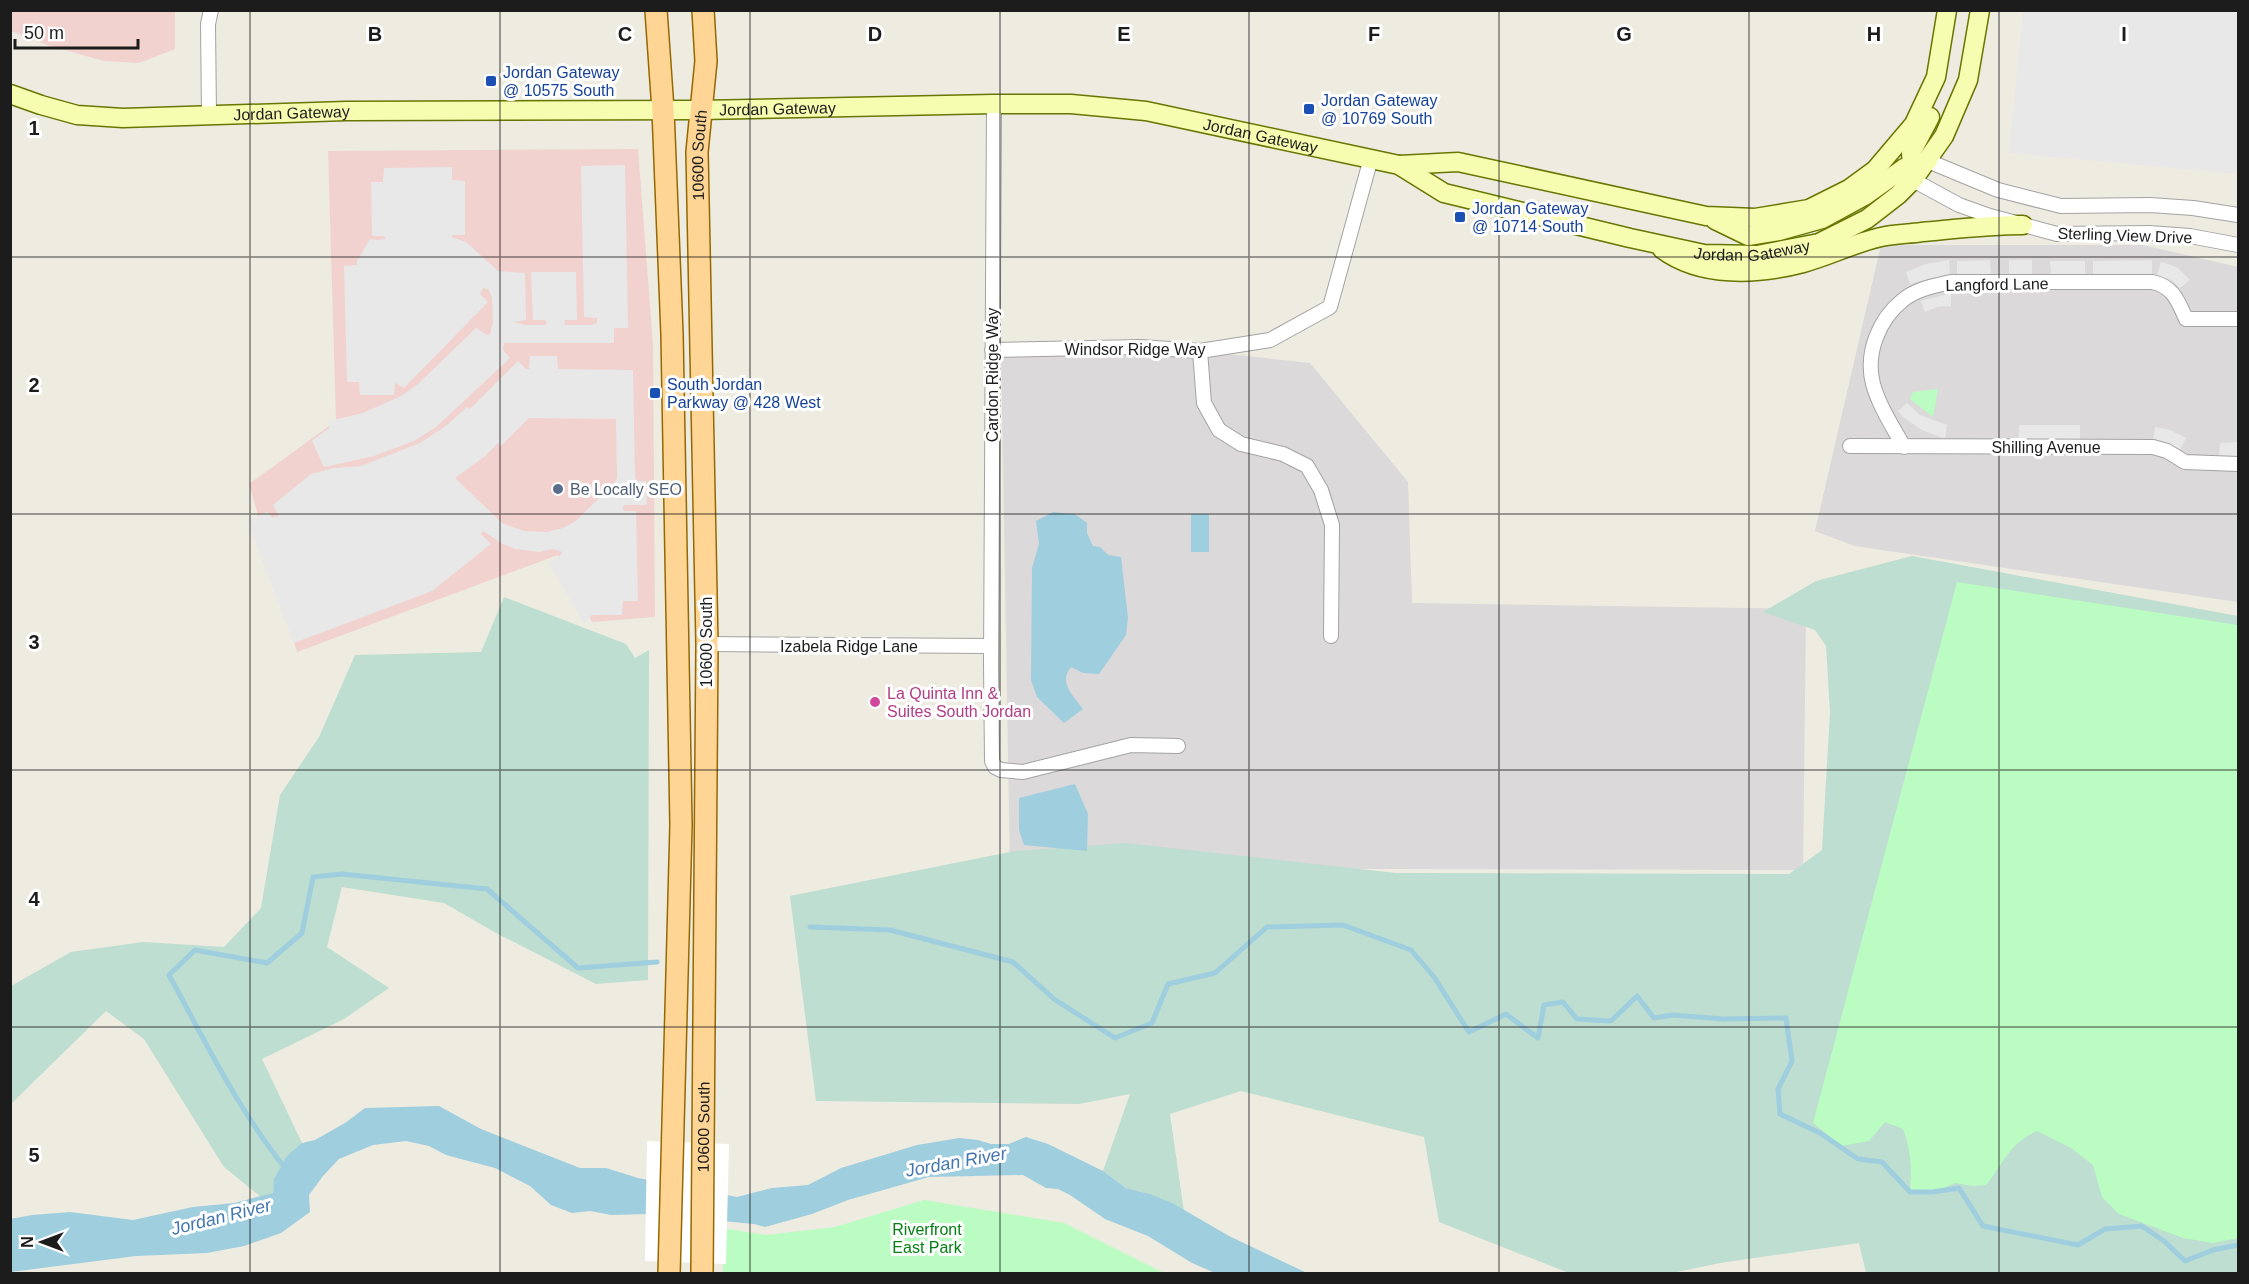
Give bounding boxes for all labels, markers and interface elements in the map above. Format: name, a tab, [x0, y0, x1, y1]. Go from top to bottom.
scale bar	[15, 12, 138, 50]
text: 50 m	[24, 23, 64, 43]
text: B	[368, 23, 382, 45]
text: C	[618, 23, 632, 45]
text: D	[868, 23, 882, 45]
text: E	[1117, 23, 1131, 45]
text: F	[1368, 23, 1380, 45]
text: G	[1616, 23, 1632, 45]
text: H	[1867, 23, 1881, 45]
text: I	[2121, 23, 2127, 45]
place label: Jordan Gateway @ 10575 South	[503, 64, 620, 99]
marker: Jordan Gateway @ 10575 South	[484, 74, 498, 88]
place label: Jordan Gateway @ 10769 South	[1321, 92, 1438, 127]
street label: Jordan Gateway	[719, 99, 836, 119]
marker: Jordan Gateway @ 10769 South	[1302, 102, 1316, 116]
street label: Jordan Gateway	[233, 103, 350, 124]
street label: 10600 South	[689, 109, 710, 201]
street label: Jordan Gateway	[1202, 115, 1319, 156]
text: 1	[28, 117, 40, 139]
place label: Jordan Gateway @ 10714 South	[1472, 200, 1589, 235]
marker: Jordan Gateway @ 10714 South	[1453, 210, 1467, 224]
street label: Sterling View Drive	[2057, 225, 2193, 246]
street label: Jordan Gateway	[1692, 237, 1811, 264]
street label: Langford Lane	[1945, 275, 2049, 294]
street label: Cardon Ridge Way	[984, 308, 1001, 442]
street label: Windsor Ridge Way	[1065, 341, 1205, 358]
text: 2	[28, 374, 40, 396]
place label: South Jordan Parkway @ 428 West	[667, 376, 821, 411]
marker: South Jordan Parkway @ 428 West	[648, 386, 662, 400]
street label: Shilling Avenue	[1991, 439, 2101, 456]
place label: Be Locally SEO	[570, 481, 682, 498]
marker: Be Locally SEO	[551, 482, 565, 496]
street label: 10600 South	[698, 597, 715, 687]
text: 3	[28, 631, 40, 653]
street label: Izabela Ridge Lane	[780, 638, 918, 655]
place label: La Quinta Inn & Suites South Jordan	[887, 685, 1031, 720]
marker: La Quinta Inn & Suites South Jordan	[868, 695, 882, 709]
text: 4	[28, 888, 40, 910]
street label: 10600 South	[695, 1082, 713, 1172]
water label: Jordan River	[903, 1143, 1009, 1181]
text: 5	[28, 1144, 40, 1166]
water label: Jordan River	[168, 1195, 274, 1239]
north arrow	[12, 1212, 72, 1272]
park label: Riverfront East Park	[892, 1221, 963, 1256]
text: N	[19, 1236, 36, 1248]

